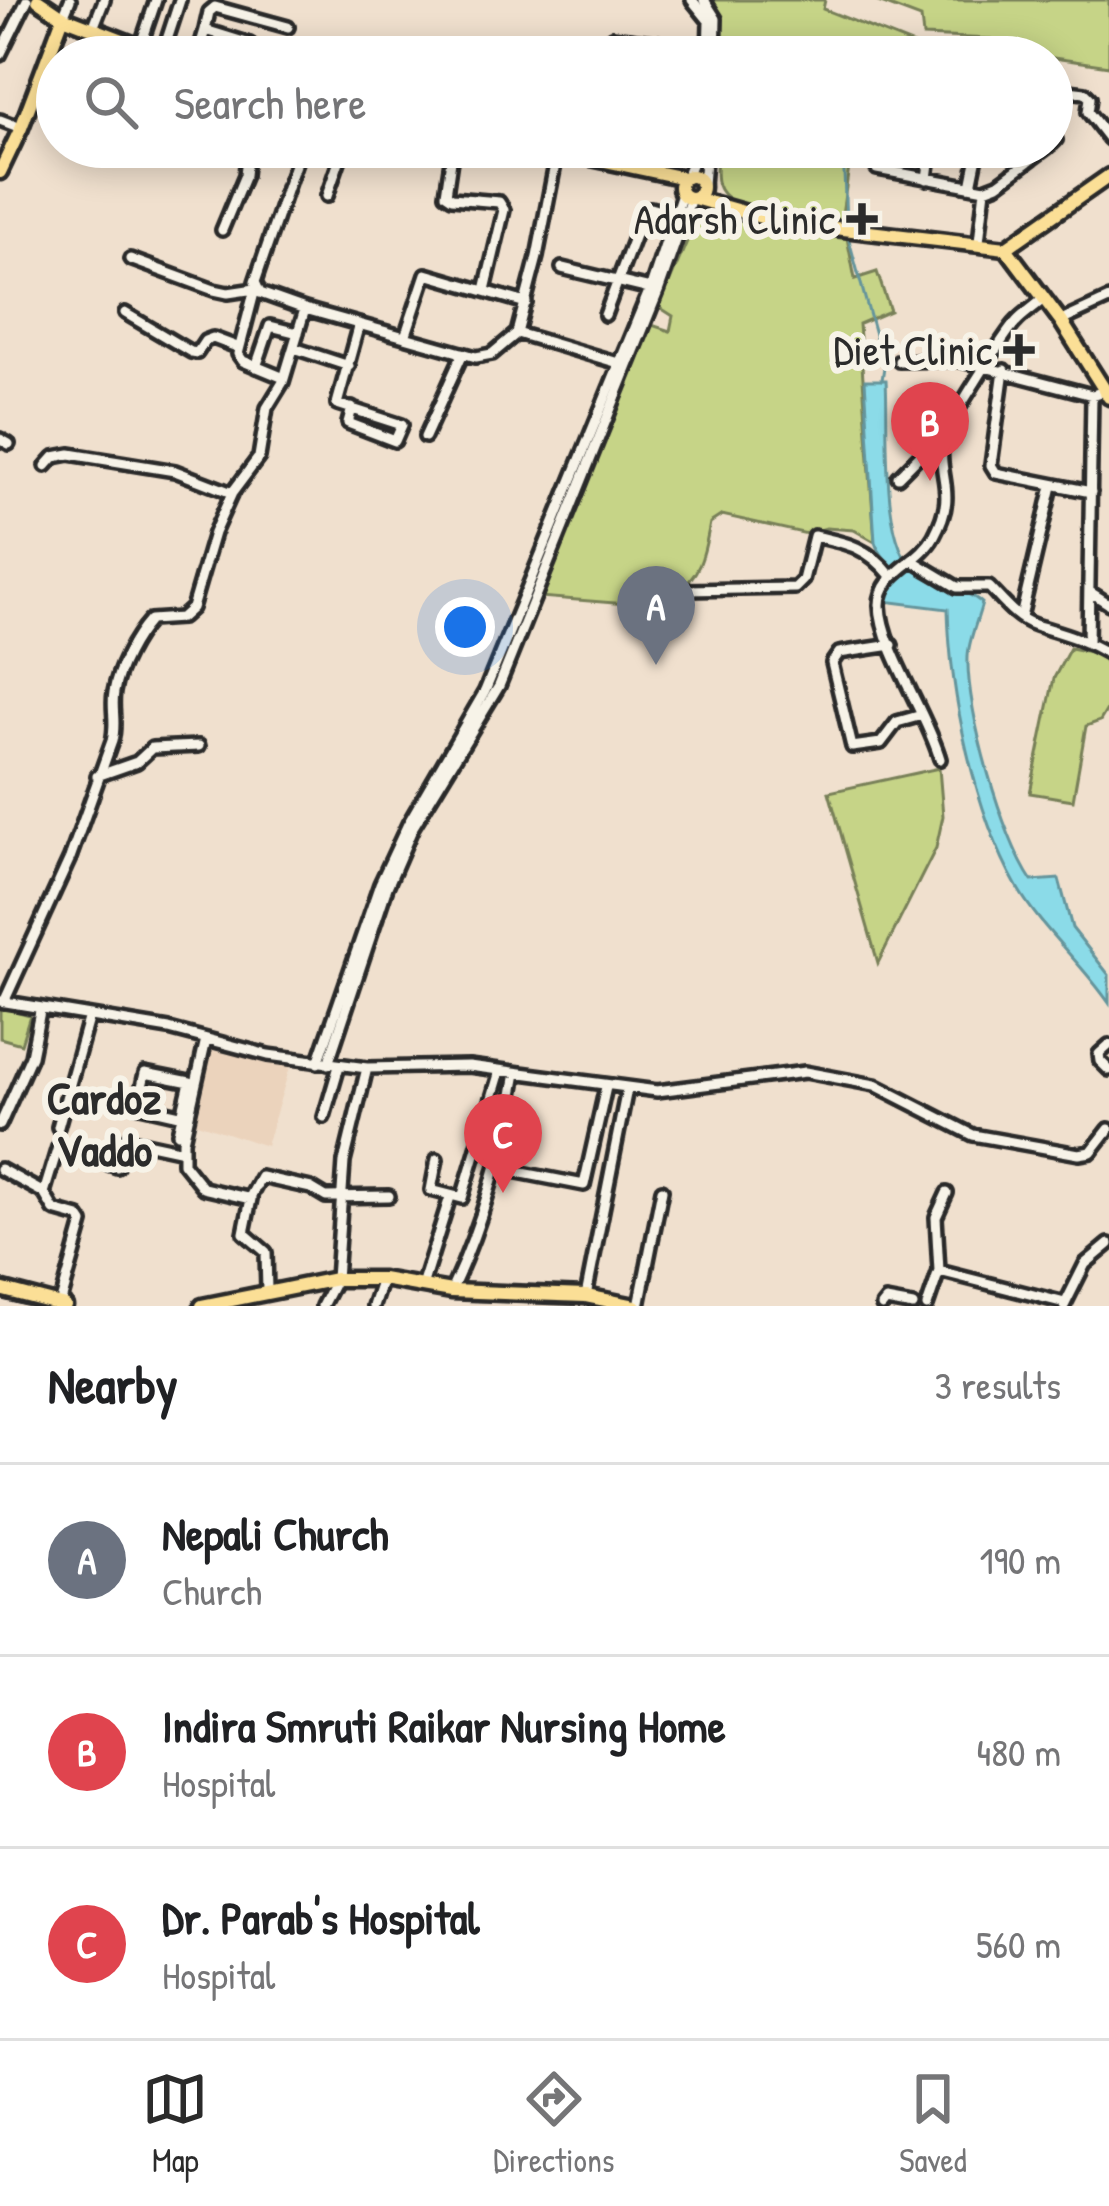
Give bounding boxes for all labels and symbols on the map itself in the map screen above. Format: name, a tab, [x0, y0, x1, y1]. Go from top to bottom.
place label: Adarsh Clinic	[634, 190, 836, 247]
marker: Adarsh Clinic	[846, 203, 878, 235]
place label: Diet Clinic	[834, 321, 993, 378]
marker: Diet Clinic	[1003, 334, 1035, 366]
pin: B	[891, 382, 969, 481]
pin: A	[617, 566, 695, 665]
your location	[435, 597, 495, 657]
district label: Cardoz Vaddo	[47, 1067, 161, 1180]
pin: C	[464, 1094, 542, 1193]

